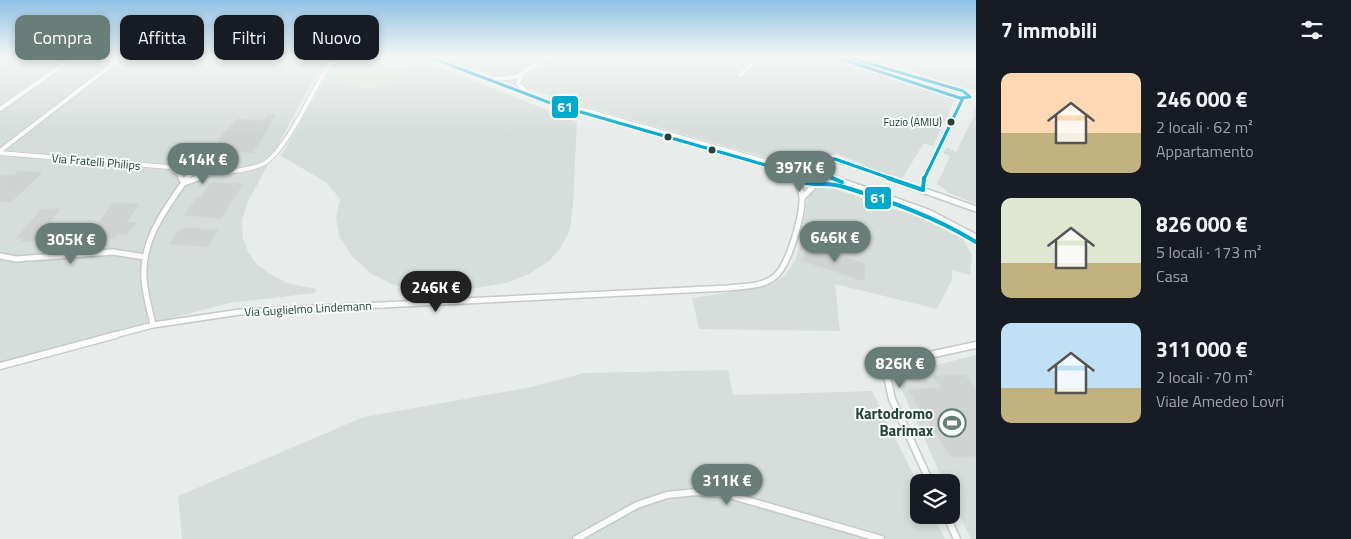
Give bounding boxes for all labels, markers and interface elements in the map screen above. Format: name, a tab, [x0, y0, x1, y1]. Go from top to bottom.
text: 7 immobili	[1001, 14, 1097, 46]
chip: Compra	[15, 15, 110, 60]
chip: Affitta	[120, 15, 204, 60]
chip: Filtri	[214, 15, 284, 60]
chip: Nuovo	[294, 15, 379, 60]
icon: filters	[1298, 16, 1326, 44]
text: 246 000 €	[1156, 83, 1248, 115]
icon: home	[1041, 93, 1101, 153]
line badge: 61	[551, 95, 579, 119]
text: 61	[557, 96, 573, 117]
place label: Fuzio (AMIU)	[884, 114, 942, 130]
text: 2 locali · 62 m²	[1156, 115, 1253, 139]
marker: Fuzio (AMIU)	[946, 117, 956, 127]
unlabelled marker	[663, 132, 673, 142]
text: Appartamento	[1156, 139, 1254, 163]
pin: 414K €	[162, 142, 244, 185]
unlabelled marker	[707, 145, 717, 155]
text: 414K €	[179, 147, 227, 171]
street label: Via Fratelli Philips	[51, 148, 142, 175]
pin: 397K €	[759, 150, 841, 193]
text: 397K €	[776, 155, 824, 179]
line badge: 61	[864, 186, 892, 210]
text: 61	[870, 187, 886, 208]
text: 826 000 €	[1156, 208, 1248, 240]
icon: home	[1041, 218, 1101, 278]
pin: 646K €	[794, 220, 876, 263]
pin: 305K €	[30, 222, 112, 265]
text: 646K €	[811, 225, 859, 249]
text: 305K €	[47, 227, 95, 251]
text: 5 locali · 173 m²	[1156, 240, 1262, 264]
text: Casa	[1156, 264, 1188, 288]
pin: 246K €	[395, 270, 477, 313]
text: 246K €	[412, 275, 460, 299]
street label: Via Guglielmo Lindemann	[244, 296, 372, 321]
text: 311 000 €	[1156, 333, 1248, 365]
icon: home	[1041, 343, 1101, 403]
pin: 826K €	[859, 346, 941, 389]
text: 826K €	[876, 351, 924, 375]
text: 2 locali · 70 m²	[1156, 365, 1253, 389]
text: Viale Amedeo Lovri	[1156, 389, 1284, 413]
place label: Kartodromo Barimax	[855, 402, 933, 442]
sports icon: Kartodromo Barimax	[937, 408, 967, 438]
pin: 311K €	[686, 464, 768, 506]
text: 311K €	[703, 468, 751, 492]
map controls	[910, 474, 960, 524]
button: layers	[910, 474, 960, 524]

